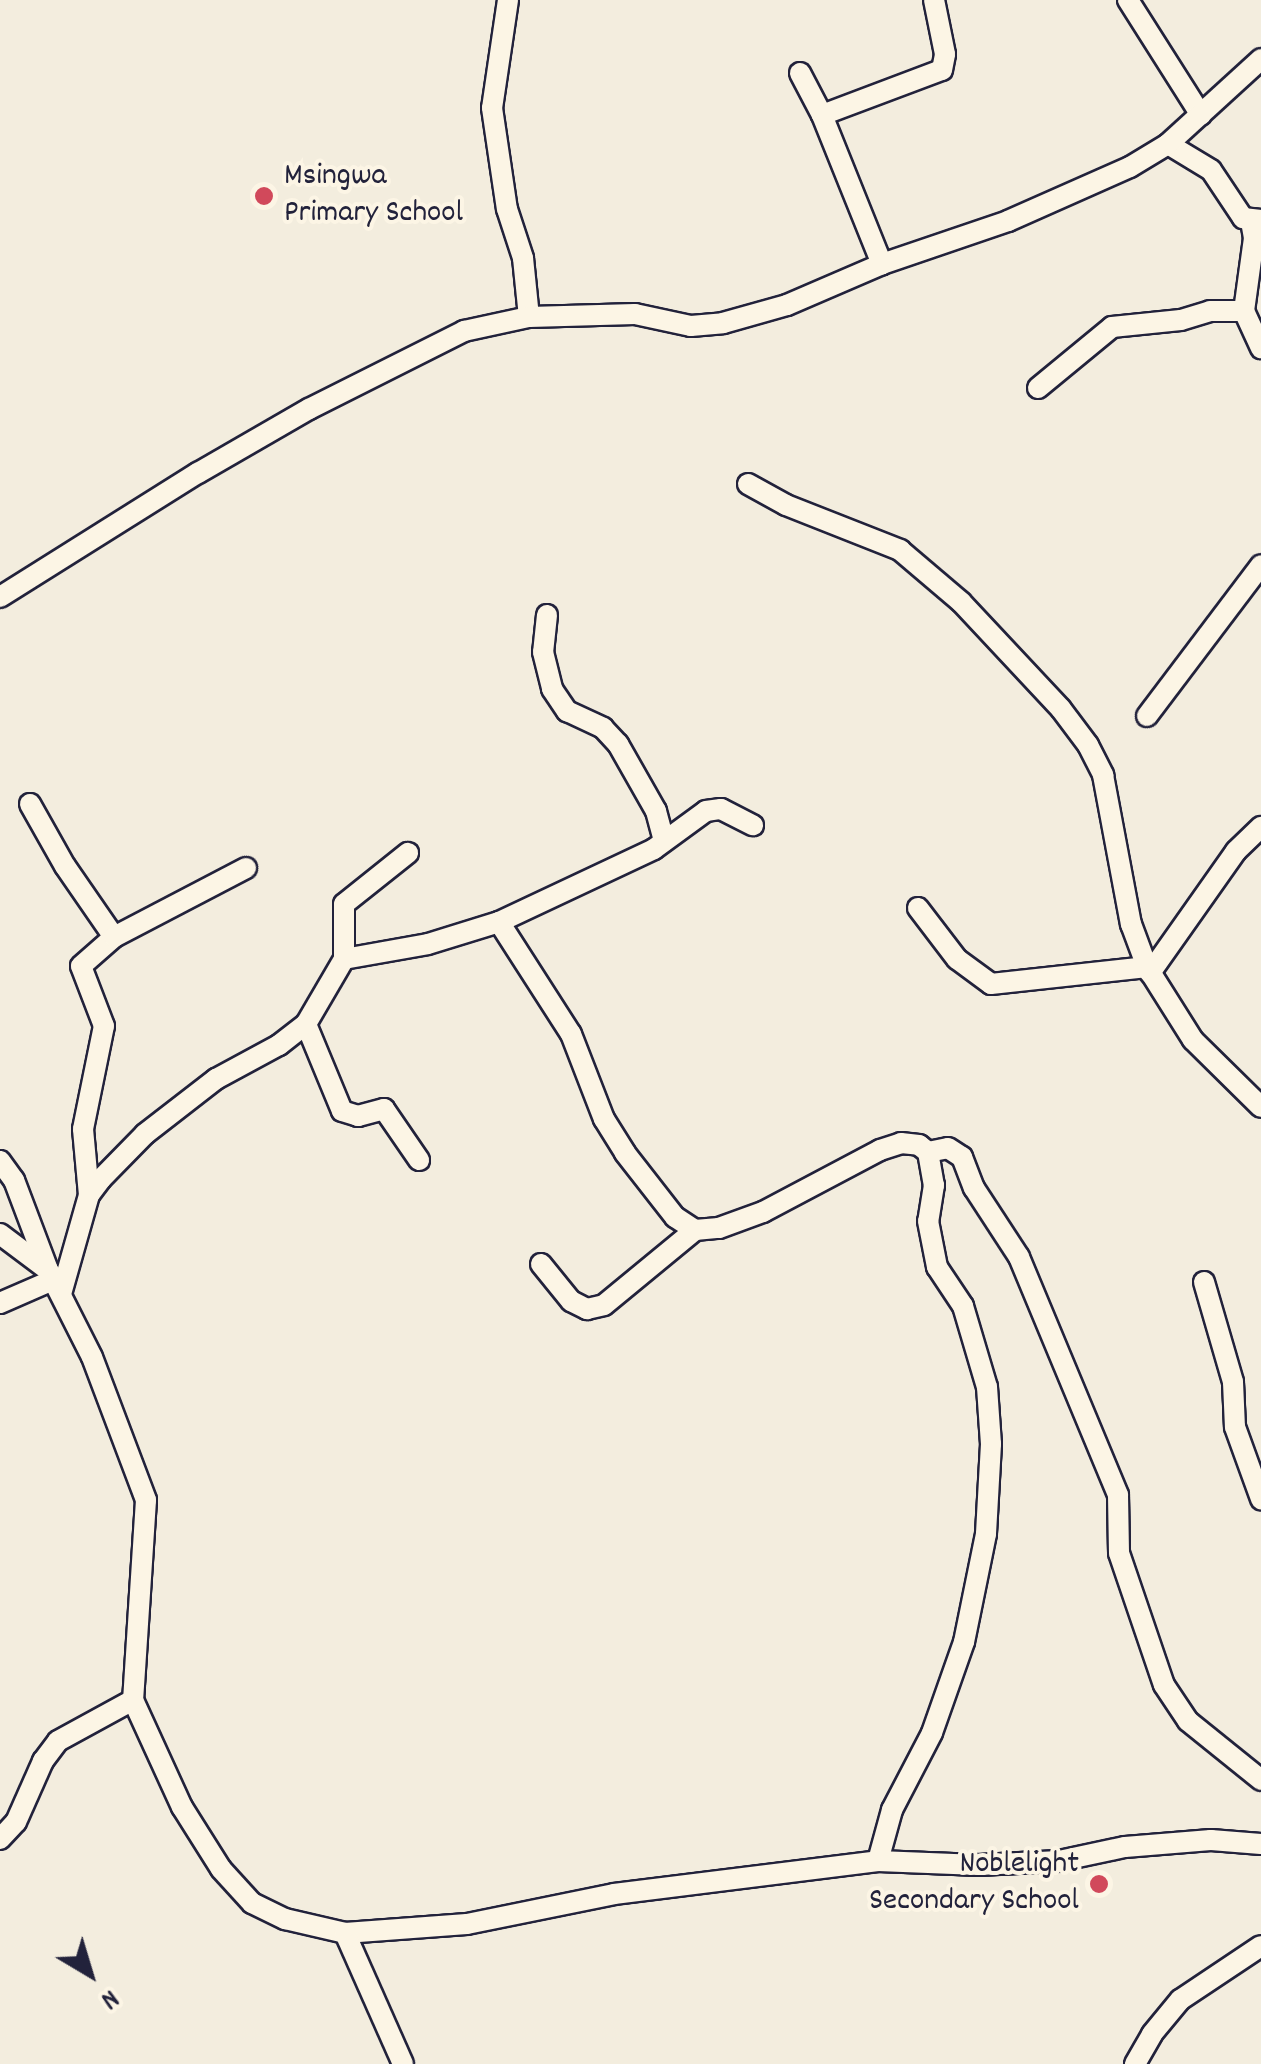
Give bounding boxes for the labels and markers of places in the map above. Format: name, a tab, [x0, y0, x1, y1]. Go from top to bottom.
place label: Msingwa Primary School	[284, 159, 463, 234]
marker: Msingwa Primary School	[253, 185, 275, 207]
place label: Noblelight Secondary School	[869, 1847, 1079, 1922]
marker: Noblelight Secondary School	[1088, 1873, 1110, 1895]

